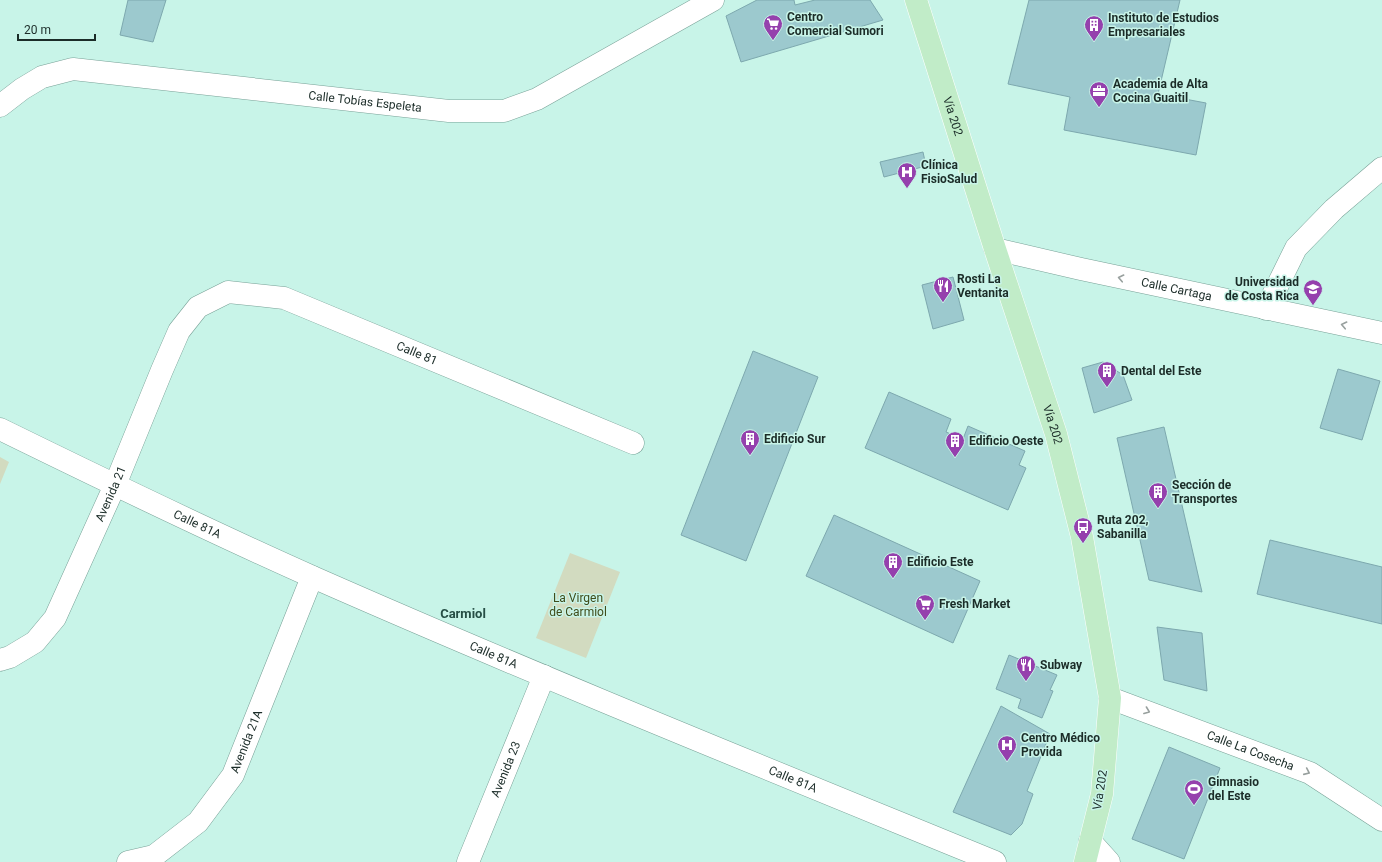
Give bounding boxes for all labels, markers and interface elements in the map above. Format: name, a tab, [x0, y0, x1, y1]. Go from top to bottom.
place label: Centro Comercial Sumori	[787, 10, 884, 38]
place label: Instituto de Estudios Empresariales	[1108, 11, 1219, 39]
supermarket icon: Centro Comercial Sumori	[762, 13, 784, 41]
building icon: Instituto de Estudios Empresariales	[1083, 14, 1105, 42]
scale bar	[18, 16, 95, 42]
text: 20 m	[24, 23, 51, 37]
place label: Academia de Alta Cocina Guaitil	[1113, 77, 1208, 105]
office icon: Academia de Alta Cocina Guaitil	[1088, 80, 1110, 108]
street label: Calle Tobías Espeleta	[308, 88, 423, 115]
street label: Vía 202	[940, 95, 966, 138]
place label: Clínica FisioSalud	[921, 158, 978, 186]
hospital icon: Clínica FisioSalud	[896, 161, 918, 189]
place label: Rosti La Ventanita	[957, 272, 1009, 300]
one-way arrow	[1118, 274, 1124, 282]
restaurant icon: Rosti La Ventanita	[932, 275, 954, 303]
street label: Calle Cartaga	[1140, 275, 1213, 304]
place label: Universidad de Costa Rica	[1225, 275, 1300, 303]
school or university icon: Universidad de Costa Rica	[1302, 278, 1324, 306]
one-way arrow	[1341, 321, 1347, 330]
street label: Calle 81	[394, 339, 440, 368]
building icon: Dental del Este	[1096, 360, 1118, 388]
place label: Dental del Este	[1121, 364, 1202, 378]
street label: Vía 202	[1040, 403, 1065, 446]
building icon: Edificio Sur	[739, 428, 761, 456]
building icon: Edificio Oeste	[944, 430, 966, 458]
place label: Edificio Sur	[764, 432, 826, 446]
place label: Edificio Oeste	[969, 434, 1044, 448]
street label: Avenida 21	[92, 464, 129, 524]
place label: Sección de Transportes	[1172, 478, 1237, 506]
building icon: Sección de Transportes	[1147, 481, 1169, 509]
street label: Calle 81A	[171, 507, 223, 541]
place label: Ruta 202, Sabanilla	[1097, 513, 1149, 541]
bus stop icon: Ruta 202, Sabanilla	[1072, 516, 1094, 544]
building icon: Edificio Este	[882, 551, 904, 579]
place label: Edificio Este	[907, 555, 974, 569]
park label: La Virgen de Carmiol	[549, 591, 607, 619]
supermarket icon: Fresh Market	[914, 593, 936, 621]
place label: Fresh Market	[939, 597, 1010, 611]
district label: Carmiol	[440, 606, 486, 621]
street label: Calle 81A	[467, 639, 520, 671]
restaurant icon: Subway	[1015, 654, 1037, 682]
place label: Subway	[1040, 658, 1083, 672]
one-way arrow	[1143, 707, 1150, 715]
street label: Avenida 21A	[227, 708, 265, 775]
street label: Calle La Cosecha	[1205, 728, 1296, 773]
place label: Centro Médico Provida	[1021, 731, 1100, 759]
hospital icon: Centro Médico Provida	[996, 734, 1018, 762]
street label: Avenida 23	[488, 739, 523, 799]
street label: Calle 81A	[767, 763, 819, 796]
one-way arrow	[1303, 767, 1311, 775]
street label: Vía 202	[1090, 769, 1110, 811]
place label: Gimnasio del Este	[1208, 775, 1259, 803]
sports icon: Gimnasio del Este	[1183, 778, 1205, 806]

